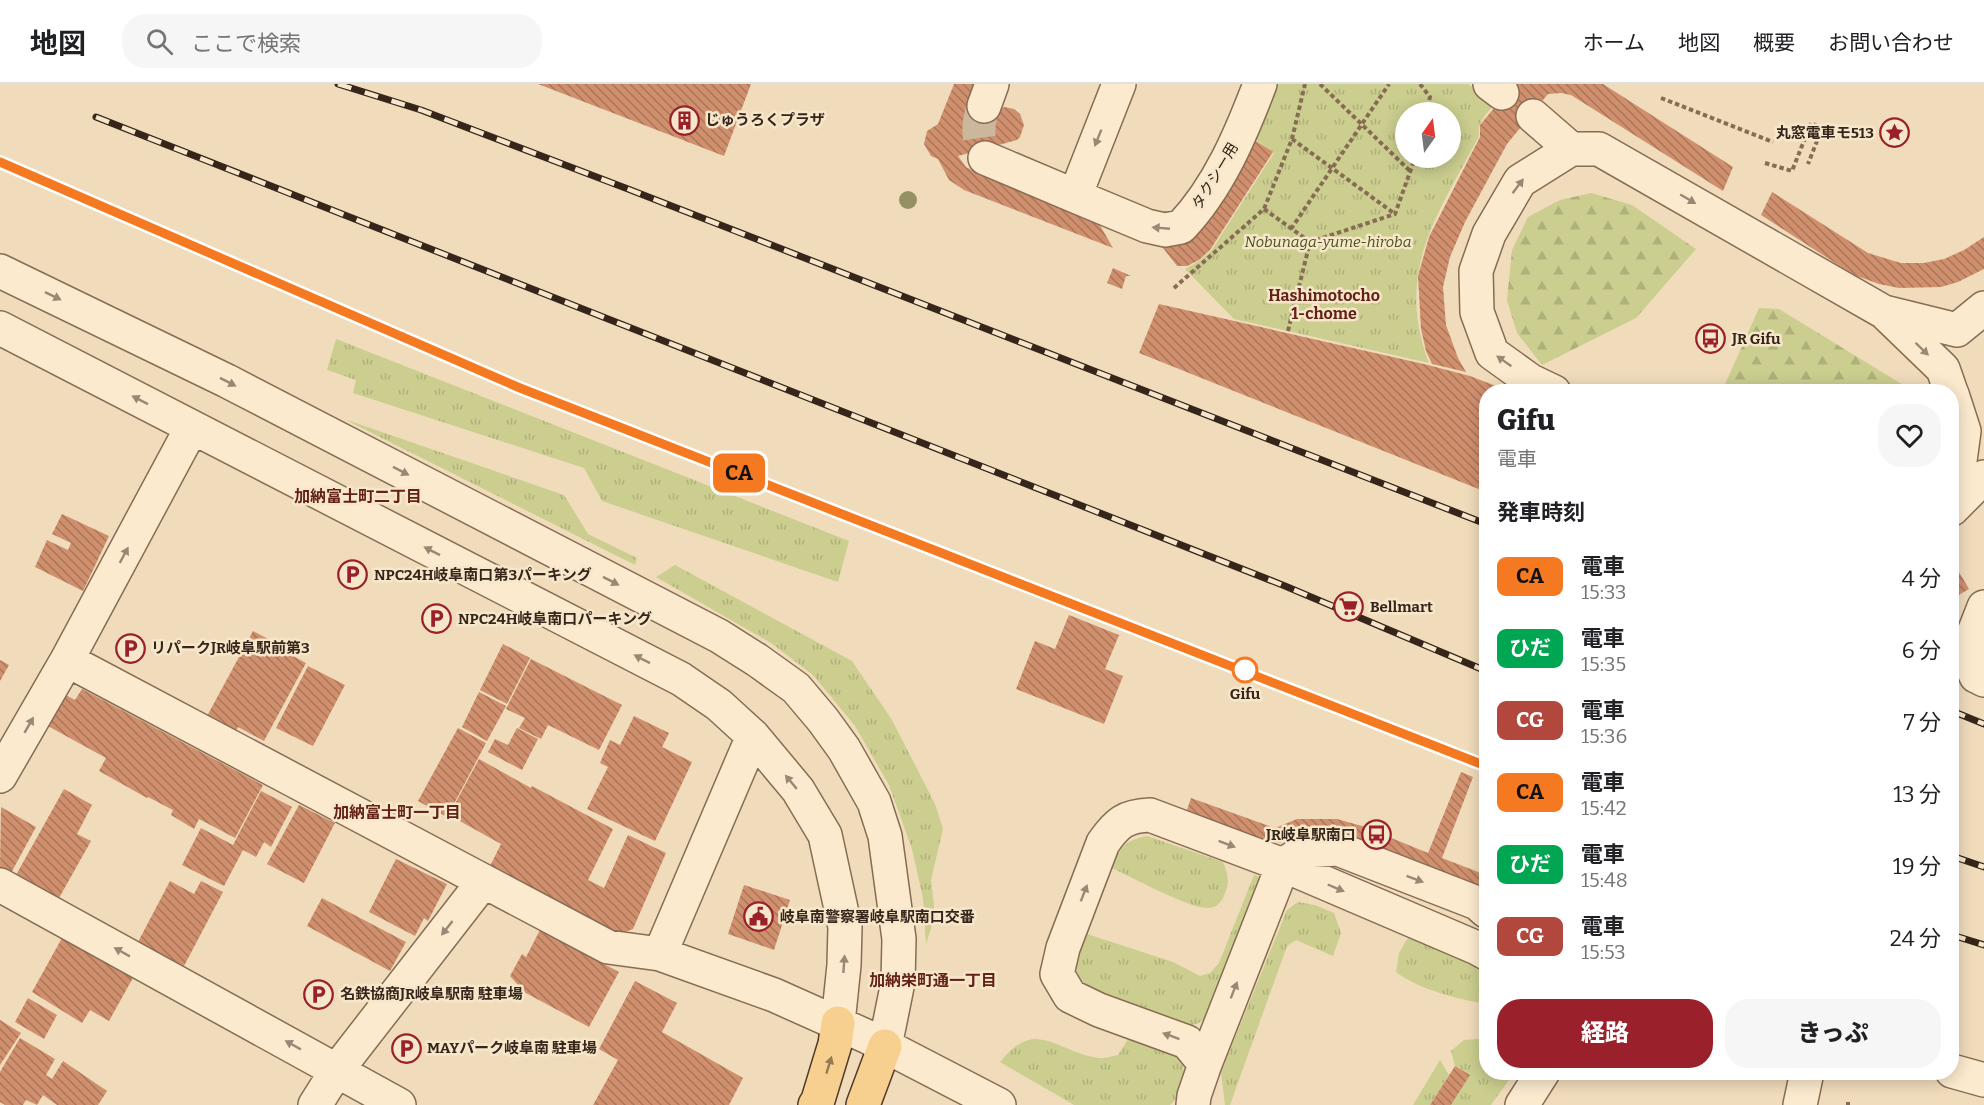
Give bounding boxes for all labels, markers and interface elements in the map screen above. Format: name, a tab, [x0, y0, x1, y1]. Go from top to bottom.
search box	[122, 14, 542, 68]
icon: search	[143, 25, 176, 58]
text: 地図	[30, 27, 86, 60]
text: ここで検索	[191, 30, 301, 57]
text: ホーム	[1583, 30, 1645, 56]
text: 地図	[1678, 30, 1720, 56]
text: 概要	[1753, 30, 1795, 56]
text: お問い合わせ	[1828, 30, 1954, 56]
north arrow	[1395, 102, 1461, 168]
map controls	[1395, 102, 1461, 168]
building icon: じゅうろくプラザ	[668, 104, 700, 136]
place label: じゅうろくプラザ	[705, 111, 825, 129]
place icon: 丸窓電車モ513	[1879, 117, 1911, 149]
place label: 丸窓電車モ513	[1776, 124, 1874, 142]
one-way arrow	[1093, 130, 1103, 148]
street label: タクシー用	[1188, 139, 1242, 213]
one-way arrow	[1512, 178, 1525, 194]
one-way arrow	[1680, 194, 1696, 205]
one-way arrow	[1152, 223, 1171, 233]
park label: Nobunaga-yume-hiroba	[1244, 233, 1412, 251]
district label: Hashimotocho 1-chome	[1268, 286, 1380, 323]
one-way arrow	[44, 292, 61, 301]
bus stop icon: JR Gifu	[1695, 323, 1727, 355]
place label: JR Gifu	[1731, 330, 1781, 348]
one-way arrow	[1914, 342, 1929, 355]
one-way arrow	[1496, 355, 1512, 367]
one-way arrow	[219, 376, 237, 386]
one-way arrow	[132, 395, 149, 405]
text: Gifu	[1497, 404, 1555, 437]
button: heart	[1878, 404, 1941, 467]
text: 電車	[1497, 447, 1537, 471]
line badge: CA	[712, 454, 766, 492]
text: CA	[725, 460, 753, 486]
one-way arrow	[392, 466, 410, 476]
district label: 加納富士町二丁目	[294, 487, 422, 506]
text: 発車時刻	[1497, 499, 1585, 526]
one-way arrow	[119, 546, 129, 563]
one-way arrow	[423, 546, 441, 556]
text: 電車	[1581, 553, 1625, 580]
parking icon: NPC24H岐阜南口第3パーキング	[337, 559, 369, 591]
text: CA	[1516, 563, 1544, 589]
text: 4 分	[1902, 565, 1941, 592]
place label: NPC24H岐阜南口第3パーキング	[374, 566, 592, 584]
one-way arrow	[603, 576, 620, 585]
text: 15:33	[1581, 580, 1626, 604]
supermarket icon: Bellmart	[1333, 591, 1365, 623]
place label: Bellmart	[1370, 598, 1433, 616]
parking icon: NPC24H岐阜南口パーキング	[421, 603, 453, 635]
place label: NPC24H岐阜南口パーキング	[458, 610, 652, 628]
text: 電車	[1581, 625, 1625, 652]
parking icon: リパークJR岐阜駅前第3	[114, 632, 146, 664]
text: ひだ	[1509, 635, 1551, 661]
text: 6 分	[1902, 637, 1941, 664]
place label: リパークJR岐阜駅前第3	[151, 639, 310, 657]
text: 15:35	[1581, 652, 1626, 676]
one-way arrow	[634, 654, 651, 664]
marker: Gifu	[1232, 657, 1258, 683]
place label: Gifu	[1230, 685, 1261, 703]
text: 電車	[1581, 697, 1625, 724]
text: CG	[1516, 707, 1544, 733]
text: 7 分	[1904, 709, 1941, 736]
one-way arrow	[24, 716, 34, 733]
text: 15:36	[1581, 724, 1627, 748]
text: 電車	[1581, 769, 1625, 796]
one-way arrow	[785, 774, 798, 790]
text: CA	[1516, 779, 1544, 805]
text: 13 分	[1893, 781, 1941, 808]
text: 15:42	[1581, 796, 1627, 820]
district label: 加納富士町一丁目	[333, 803, 461, 822]
bus stop icon: JR岐阜駅南口	[1361, 819, 1393, 851]
place label: JR岐阜駅南口	[1265, 826, 1356, 844]
one-way arrow	[1218, 840, 1236, 849]
text: 電車	[1581, 841, 1625, 868]
text: ひだ	[1509, 851, 1551, 877]
text: 19 分	[1893, 853, 1941, 880]
text: 15:48	[1581, 868, 1628, 892]
one-way arrow	[1406, 875, 1424, 884]
one-way arrow	[1328, 883, 1346, 893]
one-way arrow	[1079, 884, 1089, 902]
public building icon: 岐阜南警察署岐阜駅南口交番	[743, 901, 775, 933]
place label: 岐阜南警察署岐阜駅南口交番	[780, 908, 975, 926]
text: 電車	[1581, 913, 1625, 940]
one-way arrow	[442, 920, 454, 935]
text: CG	[1516, 923, 1544, 949]
text: 24 分	[1890, 925, 1941, 952]
text: 15:53	[1581, 940, 1626, 964]
one-way arrow	[113, 947, 130, 957]
one-way arrow	[839, 955, 848, 974]
district label: 加納栄町通一丁目	[869, 971, 997, 990]
parking icon: 名鉄協商JR岐阜駅南 駐車場	[303, 978, 335, 1010]
one-way arrow	[1230, 981, 1239, 999]
place label: 名鉄協商JR岐阜駅南 駐車場	[340, 985, 523, 1003]
button: 経路	[1497, 999, 1713, 1068]
button: きっぷ	[1725, 999, 1941, 1068]
one-way arrow	[1162, 1031, 1180, 1040]
parking icon: MAYパーク岐阜南 駐車場	[390, 1032, 422, 1064]
place label: MAYパーク岐阜南 駐車場	[427, 1039, 597, 1057]
one-way arrow	[285, 1040, 301, 1051]
one-way arrow	[825, 1056, 834, 1074]

